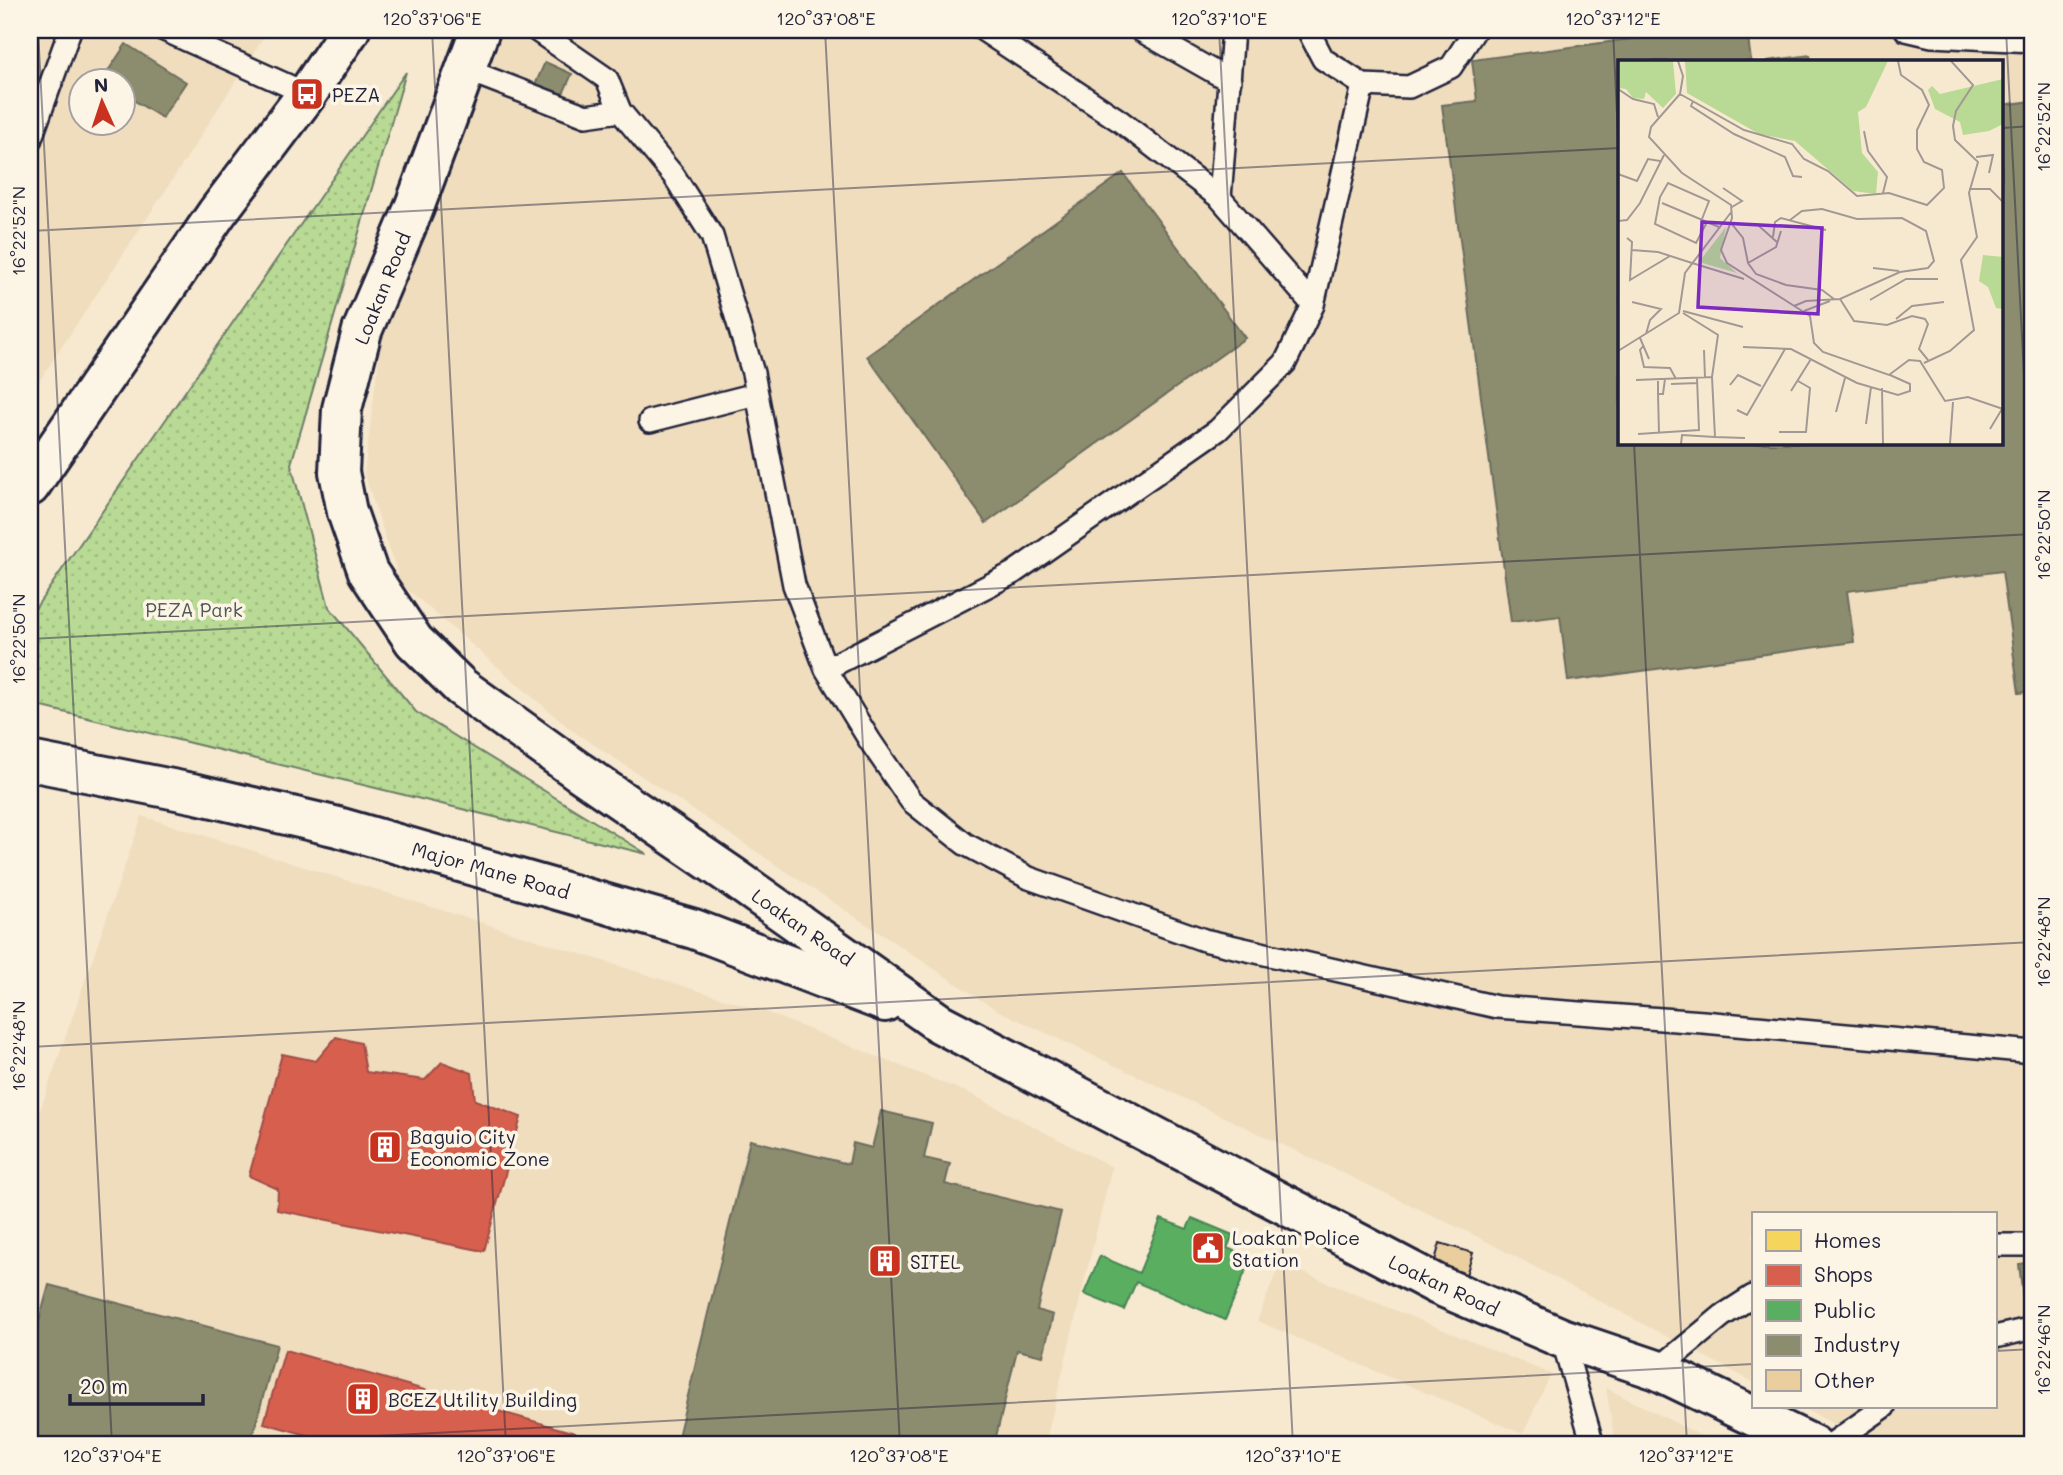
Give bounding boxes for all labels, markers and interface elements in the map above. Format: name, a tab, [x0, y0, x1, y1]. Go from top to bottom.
text: 120°37'06"E	[382, 6, 482, 30]
text: 120°37'08"E	[776, 6, 876, 30]
text: 120°37'10"E	[1171, 6, 1267, 30]
text: 120°37'12"E	[1565, 6, 1661, 30]
inset map	[1618, 60, 2004, 444]
north arrow	[66, 66, 136, 136]
text: N	[93, 72, 109, 97]
bus stop icon: PEZA	[288, 75, 326, 113]
place label: PEZA	[332, 82, 380, 107]
text: 16°22'52"N	[2031, 82, 2055, 172]
text: 16°22'52"N	[6, 186, 30, 276]
street label: Loakan Road	[348, 228, 416, 348]
text: 16°22'50"N	[2031, 489, 2055, 581]
text: 16°22'50"N	[6, 593, 30, 685]
park label: PEZA Park	[145, 597, 243, 622]
street label: Major Mane Road	[409, 836, 573, 904]
street label: Loakan Road	[747, 883, 859, 971]
text: 16°22'48"N	[2031, 897, 2055, 987]
text: 16°22'48"N	[6, 1001, 30, 1091]
place label: Baguio City Economic Zone	[410, 1124, 550, 1171]
building icon: Baguio City Economic Zone	[366, 1128, 404, 1166]
legend	[1752, 1212, 1996, 1408]
place label: Loakan Police Station	[1232, 1225, 1360, 1272]
text: Homes	[1814, 1226, 1881, 1253]
public building icon: Loakan Police Station	[1189, 1229, 1227, 1267]
building icon: SITEL	[866, 1242, 904, 1280]
place label: SITEL	[910, 1249, 960, 1274]
street label: Loakan Road	[1385, 1249, 1503, 1321]
text: Shops	[1814, 1260, 1873, 1287]
text: Public	[1814, 1296, 1876, 1323]
text: 16°22'46"N	[2031, 1305, 2055, 1395]
text: Industry	[1814, 1330, 1901, 1357]
scale bar	[70, 1363, 203, 1407]
text: Other	[1814, 1366, 1875, 1393]
text: 20 m	[80, 1372, 128, 1399]
building icon: BCEZ Utility Building	[344, 1380, 382, 1418]
place label: BCEZ Utility Building	[388, 1387, 577, 1412]
text: 120°37'04"E	[63, 1443, 161, 1467]
text: 120°37'06"E	[456, 1443, 556, 1467]
text: 120°37'08"E	[849, 1443, 949, 1467]
text: 120°37'10"E	[1245, 1443, 1341, 1467]
text: 120°37'12"E	[1638, 1443, 1734, 1467]

